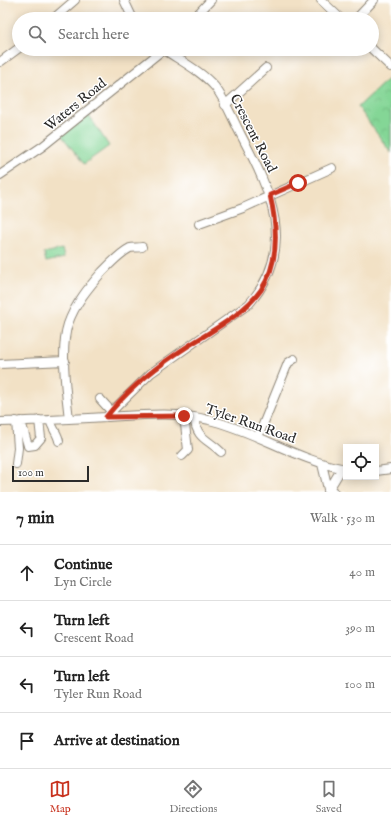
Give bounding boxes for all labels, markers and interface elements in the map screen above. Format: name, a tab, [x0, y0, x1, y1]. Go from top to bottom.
search box	[12, 12, 379, 56]
icon: search	[26, 23, 48, 45]
text: Search here	[58, 25, 129, 44]
street label: Waters Road	[41, 74, 111, 135]
street label: Crescent Road	[226, 91, 281, 176]
route start	[289, 174, 307, 192]
street label: Tyler Run Road	[203, 400, 299, 448]
route end	[175, 407, 193, 425]
map controls	[343, 444, 379, 480]
button: locate	[343, 444, 379, 480]
scale bar	[12, 464, 89, 483]
text: 100 m	[18, 466, 44, 480]
text: 7 min	[16, 508, 54, 529]
text: Walk · 530 m	[310, 510, 375, 527]
text: Continue	[54, 555, 112, 574]
icon: ahead	[16, 562, 38, 584]
text: 40 m	[349, 564, 375, 581]
text: Lyn Circle	[54, 574, 112, 591]
text: Turn left	[54, 611, 110, 630]
icon: left	[16, 618, 38, 640]
text: 390 m	[345, 620, 375, 637]
text: Crescent Road	[54, 630, 134, 647]
text: Turn left	[54, 667, 110, 686]
icon: left	[16, 674, 38, 696]
text: 100 m	[345, 676, 375, 693]
text: Tyler Run Road	[54, 686, 142, 703]
icon: arrive	[16, 730, 38, 752]
text: Arrive at destination	[54, 731, 180, 750]
tab: Map	[49, 778, 71, 816]
tab: Directions	[170, 778, 217, 816]
tab: Saved	[316, 778, 342, 816]

